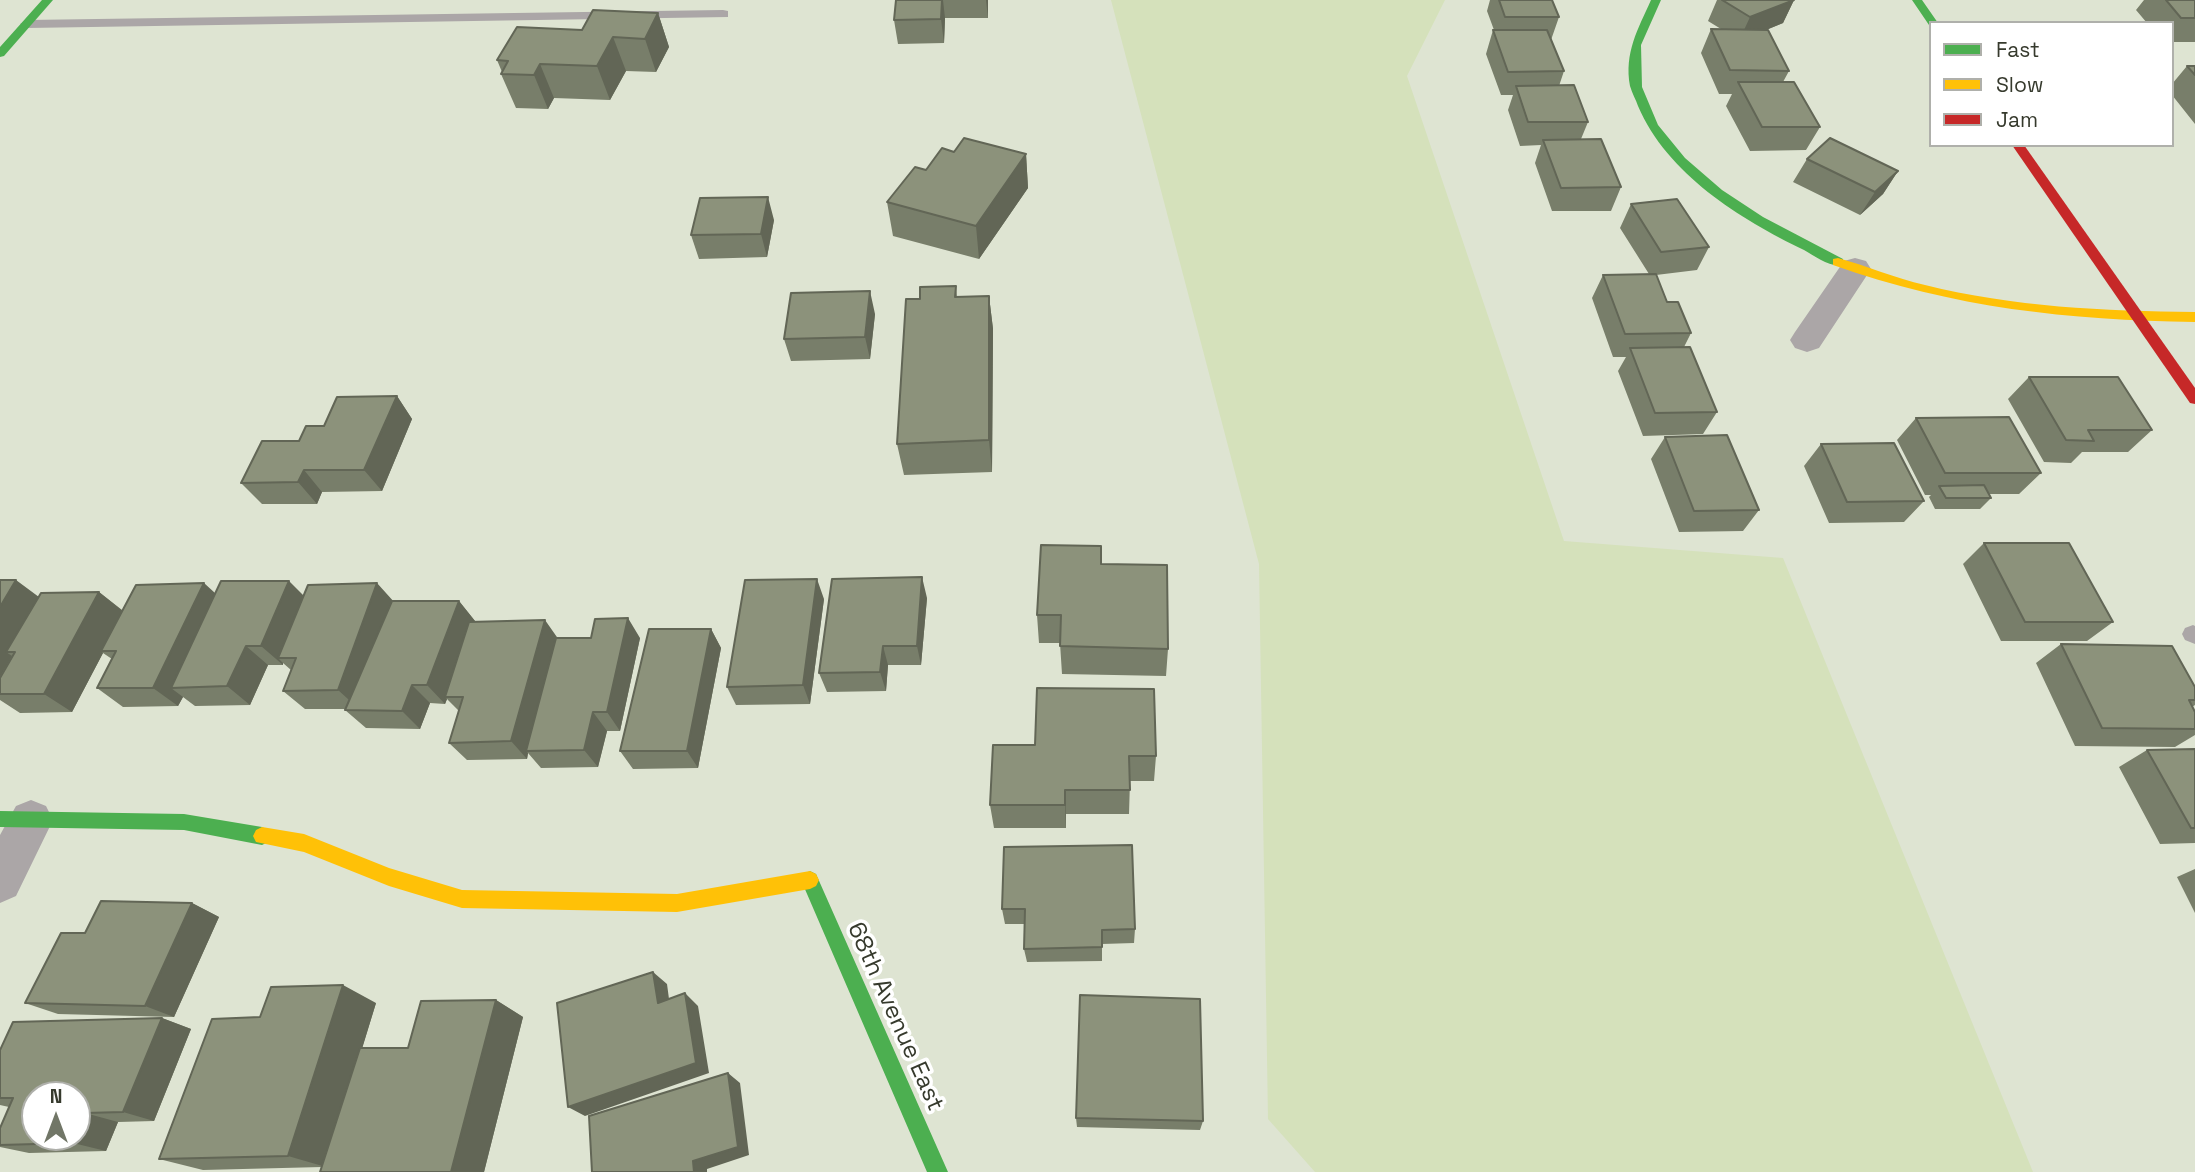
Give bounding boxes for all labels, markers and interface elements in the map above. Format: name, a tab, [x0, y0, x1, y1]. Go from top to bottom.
legend	[1929, 21, 2174, 147]
text: Fast	[1996, 36, 2040, 63]
text: Slow	[1996, 71, 2044, 98]
text: Jam	[1996, 106, 2038, 133]
street label: 68th Avenue East	[841, 918, 949, 1116]
north arrow	[21, 1081, 91, 1151]
text: N	[50, 1084, 62, 1109]

